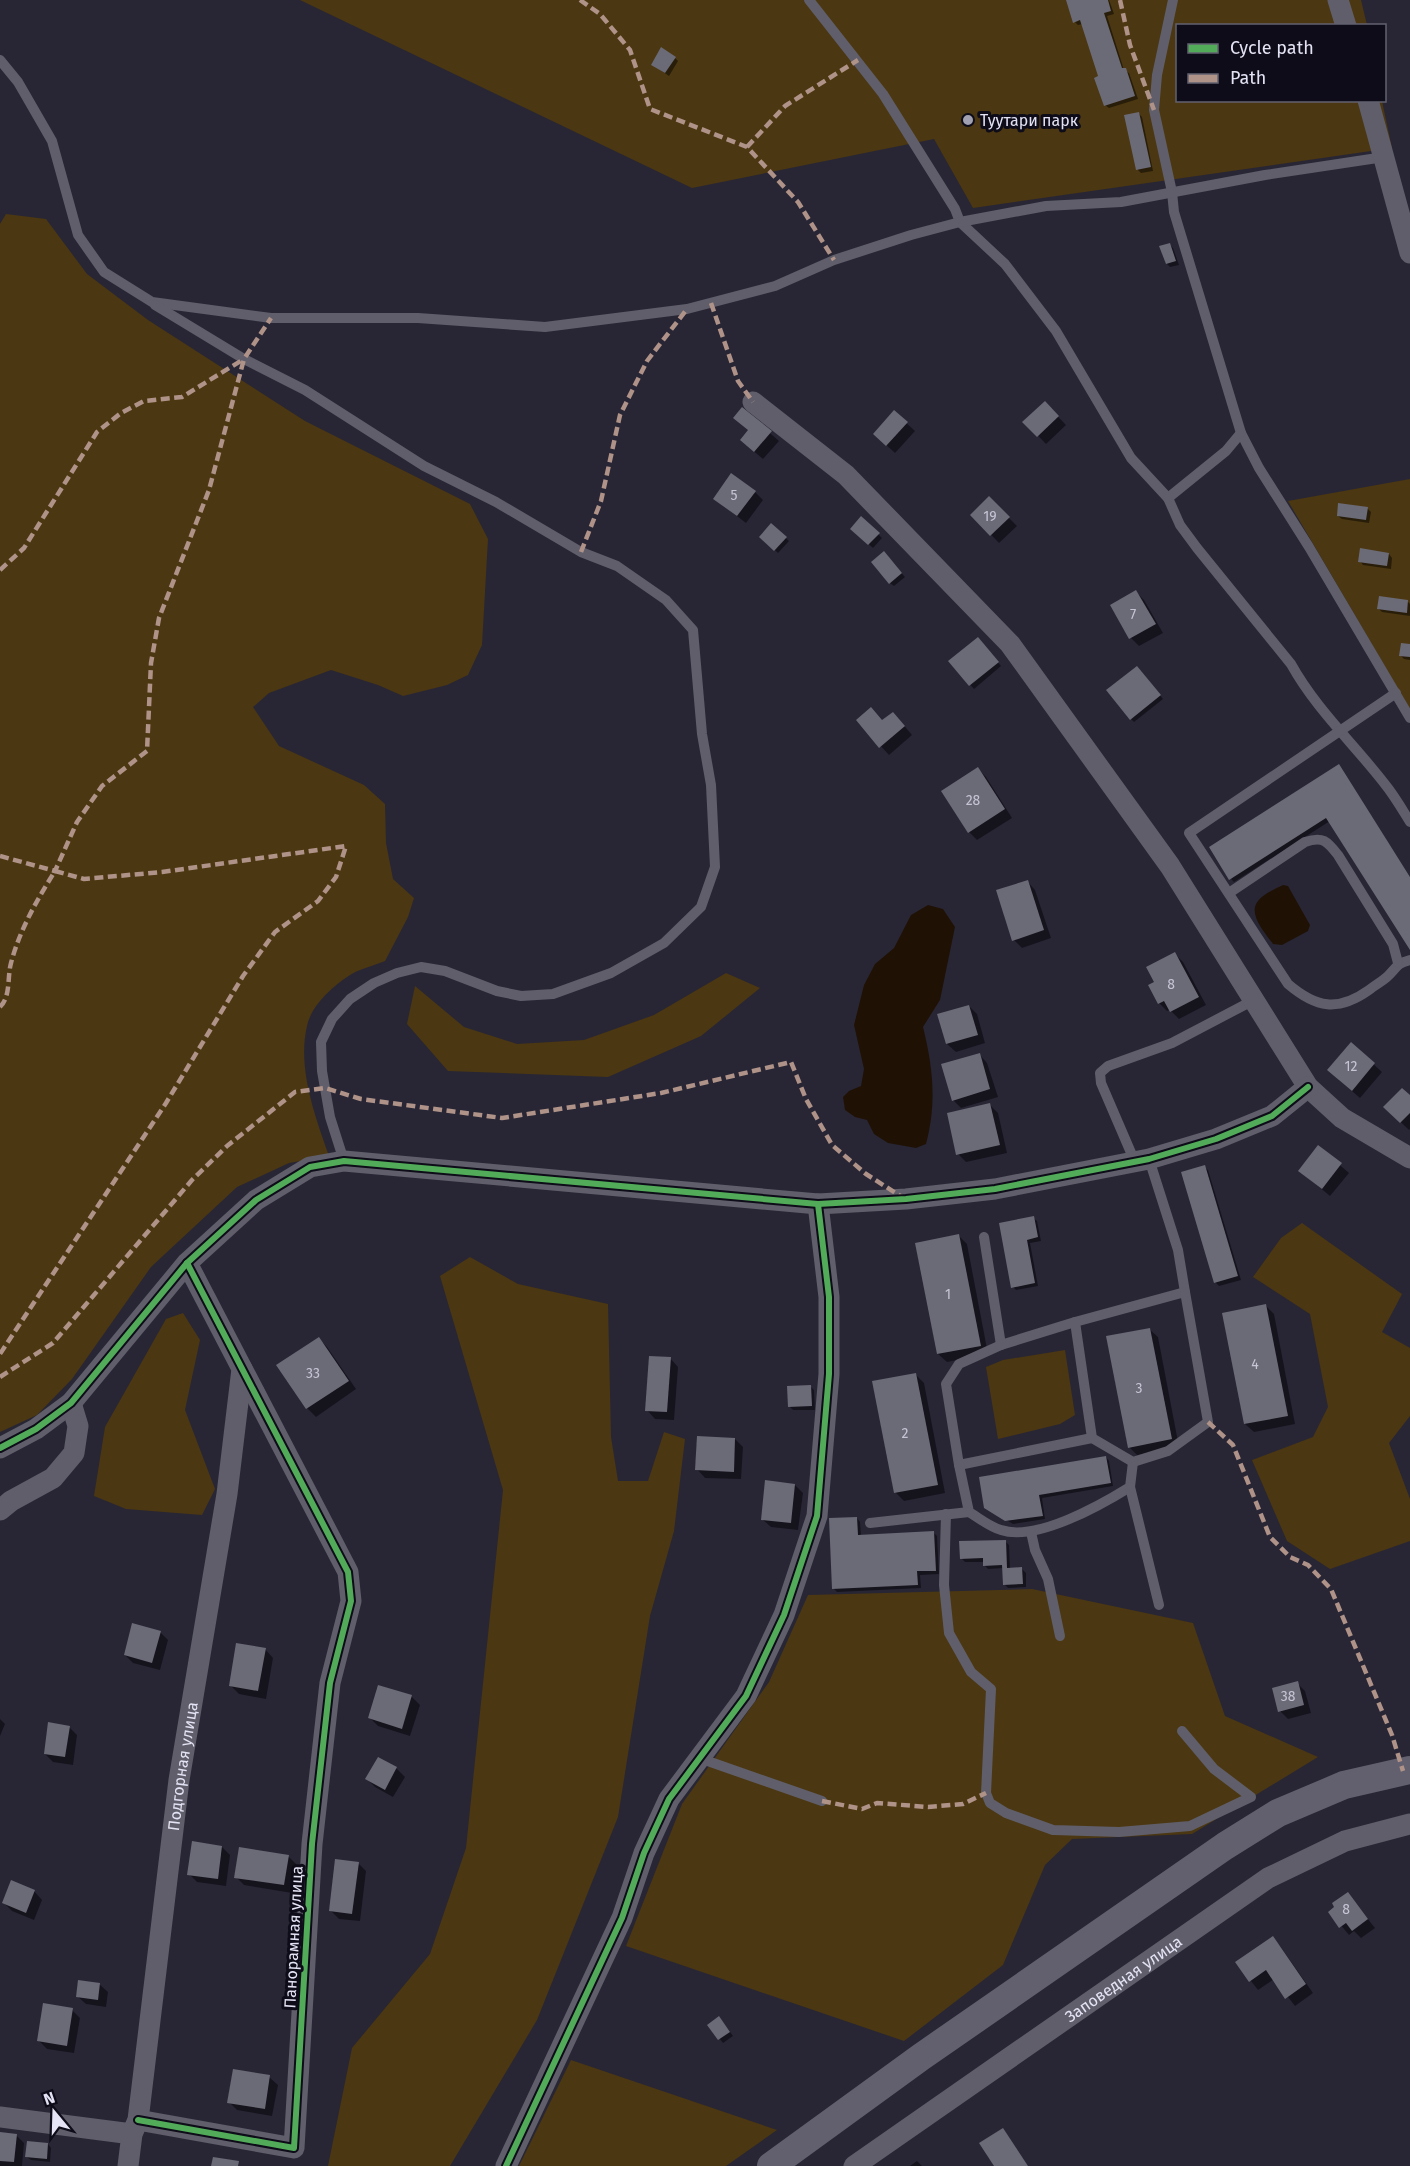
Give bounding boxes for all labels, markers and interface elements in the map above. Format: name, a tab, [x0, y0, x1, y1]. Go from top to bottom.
legend	[1176, 24, 1386, 102]
text: Cycle path	[1230, 37, 1314, 59]
text: Path	[1230, 67, 1266, 89]
place label: Туутари парк	[980, 111, 1079, 130]
marker: Туутари парк	[961, 113, 975, 127]
house number: 5	[730, 487, 738, 504]
house number: 19	[983, 508, 997, 525]
house number: 7	[1130, 606, 1136, 623]
house number: 28	[966, 792, 981, 809]
house number: 8	[1167, 976, 1175, 993]
house number: 12	[1345, 1058, 1358, 1075]
house number: 1	[945, 1286, 951, 1303]
house number: 4	[1251, 1356, 1259, 1373]
house number: 33	[306, 1365, 320, 1382]
house number: 3	[1136, 1380, 1143, 1397]
house number: 2	[902, 1425, 909, 1442]
house number: 38	[1281, 1688, 1296, 1705]
street label: Подгорная улица	[164, 1700, 202, 1832]
street label: Панорамная улица	[280, 1865, 307, 2009]
house number: 8	[1342, 1901, 1350, 1918]
street label: Заповедная улица	[1061, 1932, 1186, 2026]
north arrow	[24, 2082, 84, 2142]
text: N	[41, 2088, 57, 2109]

